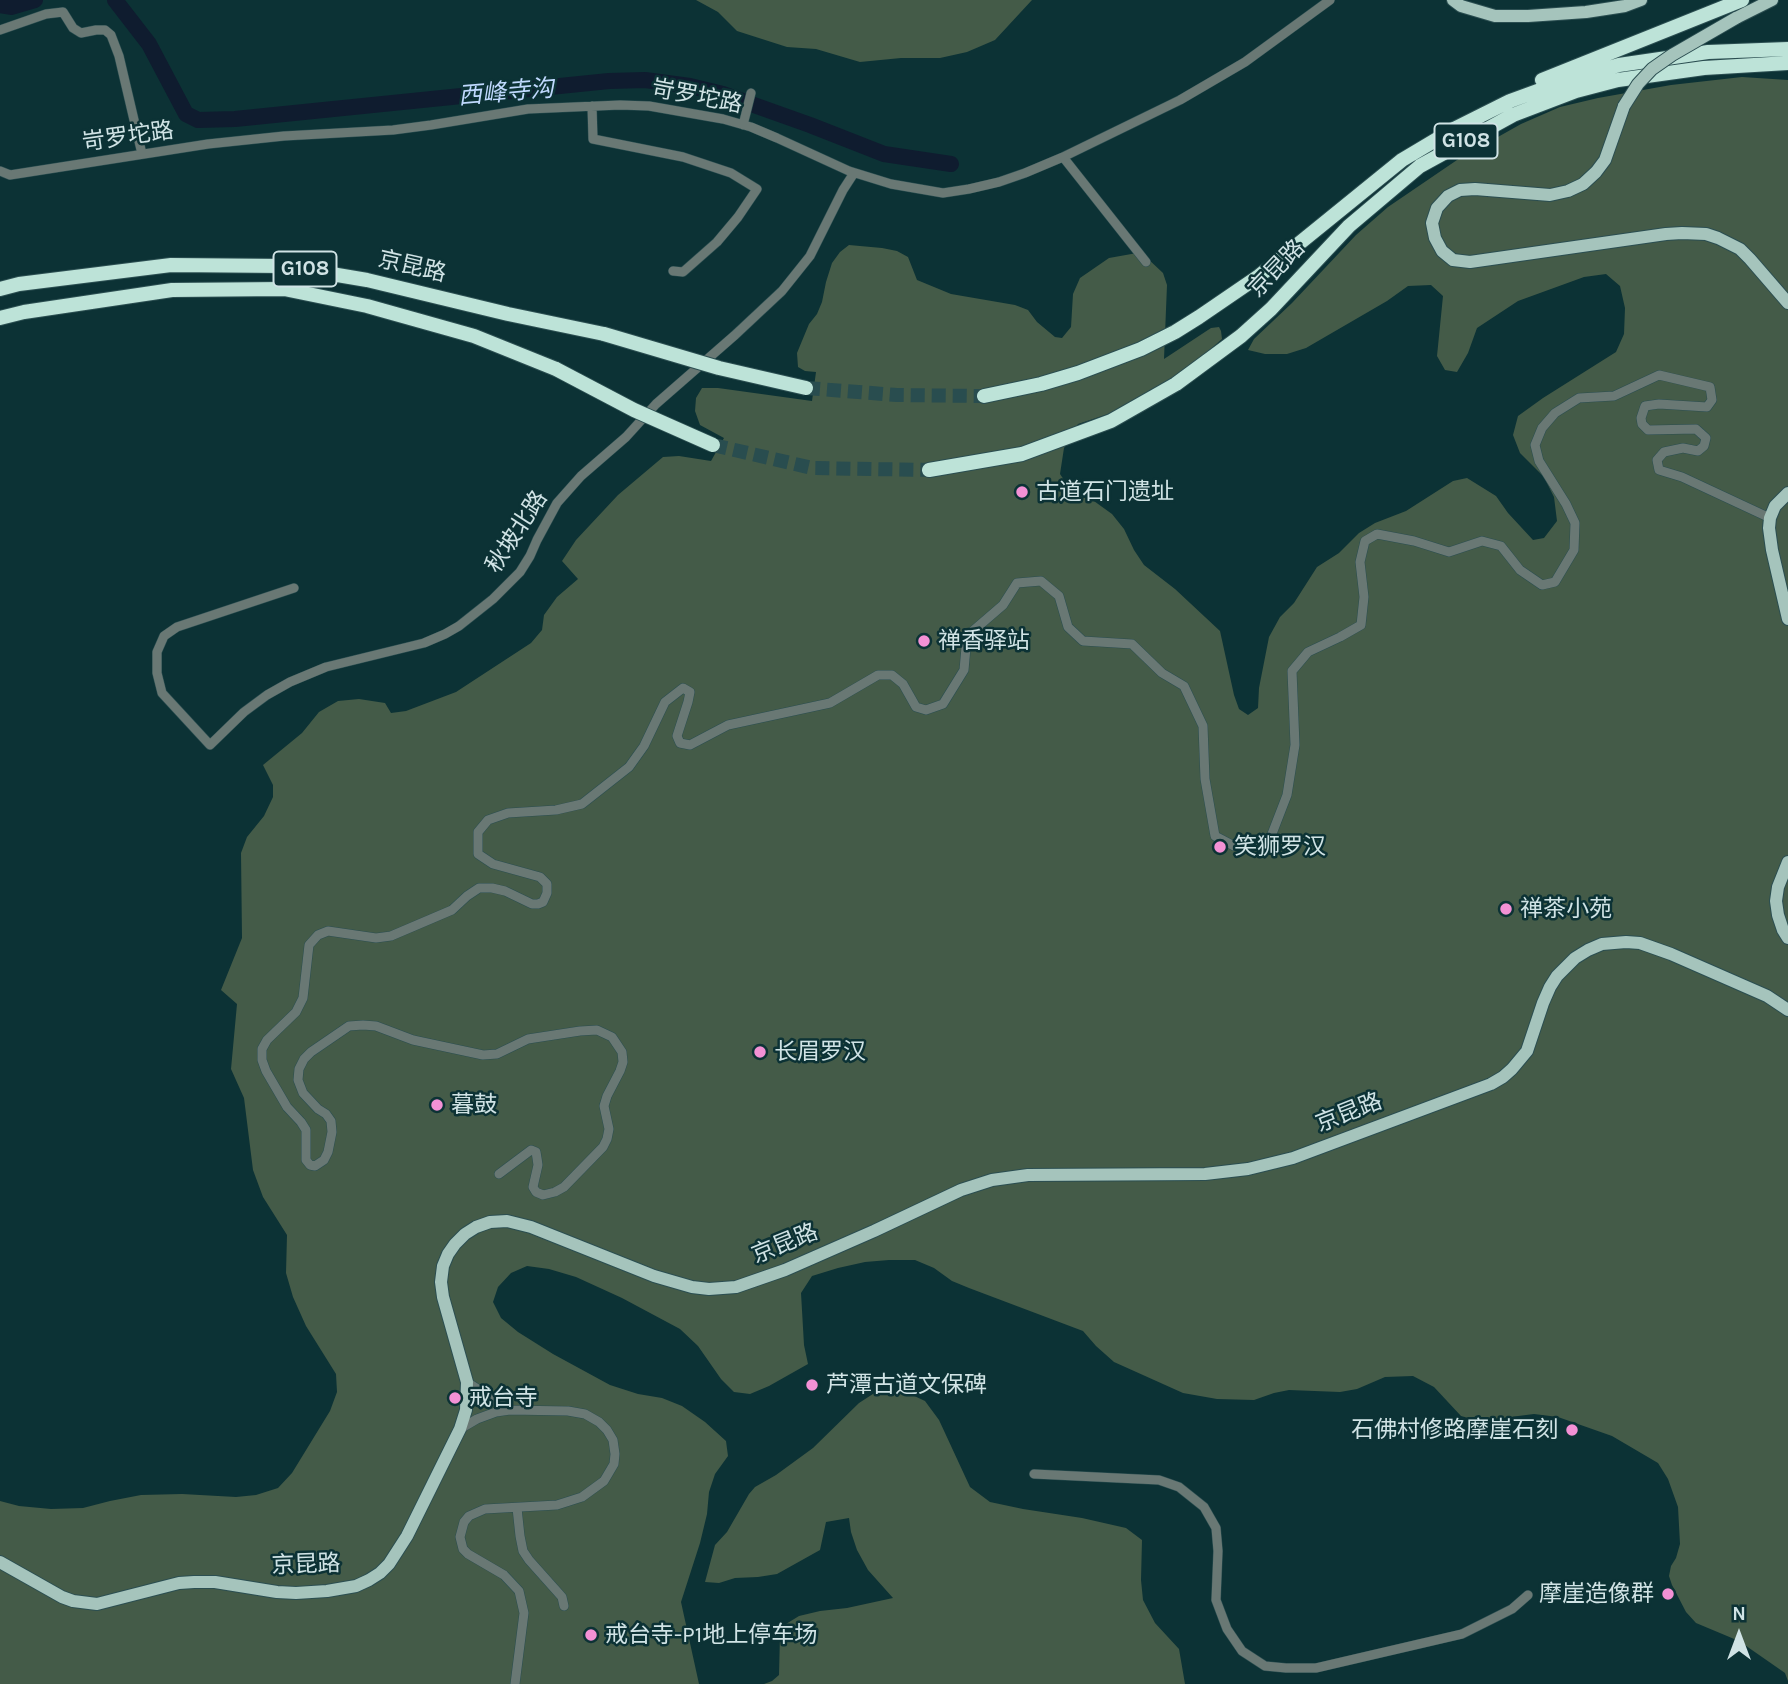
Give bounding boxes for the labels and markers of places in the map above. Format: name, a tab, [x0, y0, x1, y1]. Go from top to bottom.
place label: 古道石门遗址	[1036, 478, 1174, 506]
marker: 古道石门遗址	[1014, 484, 1030, 500]
place label: 禅香驿站	[938, 627, 1030, 655]
marker: 禅香驿站	[916, 633, 932, 649]
place label: 笑狮罗汉	[1234, 833, 1326, 861]
marker: 笑狮罗汉	[1212, 839, 1228, 855]
place label: 禅茶小苑	[1520, 895, 1612, 923]
marker: 禅茶小苑	[1498, 901, 1514, 917]
place label: 长眉罗汉	[774, 1038, 866, 1066]
marker: 长眉罗汉	[752, 1044, 768, 1060]
place label: 暮鼓	[451, 1091, 497, 1119]
marker: 暮鼓	[429, 1097, 445, 1113]
place label: 芦潭古道文保碑	[826, 1371, 987, 1399]
marker: 芦潭古道文保碑	[804, 1377, 820, 1393]
place label: 戒台寺	[469, 1384, 538, 1412]
marker: 戒台寺	[447, 1390, 463, 1406]
place label: 石佛村修路摩崖石刻	[1351, 1416, 1558, 1444]
marker: 石佛村修路摩崖石刻	[1564, 1422, 1580, 1438]
place label: 摩崖造像群	[1539, 1580, 1654, 1608]
marker: 摩崖造像群	[1660, 1586, 1676, 1602]
place label: 戒台寺-P1地上停车场	[605, 1621, 817, 1649]
marker: 戒台寺-P1地上停车场	[583, 1627, 599, 1643]

